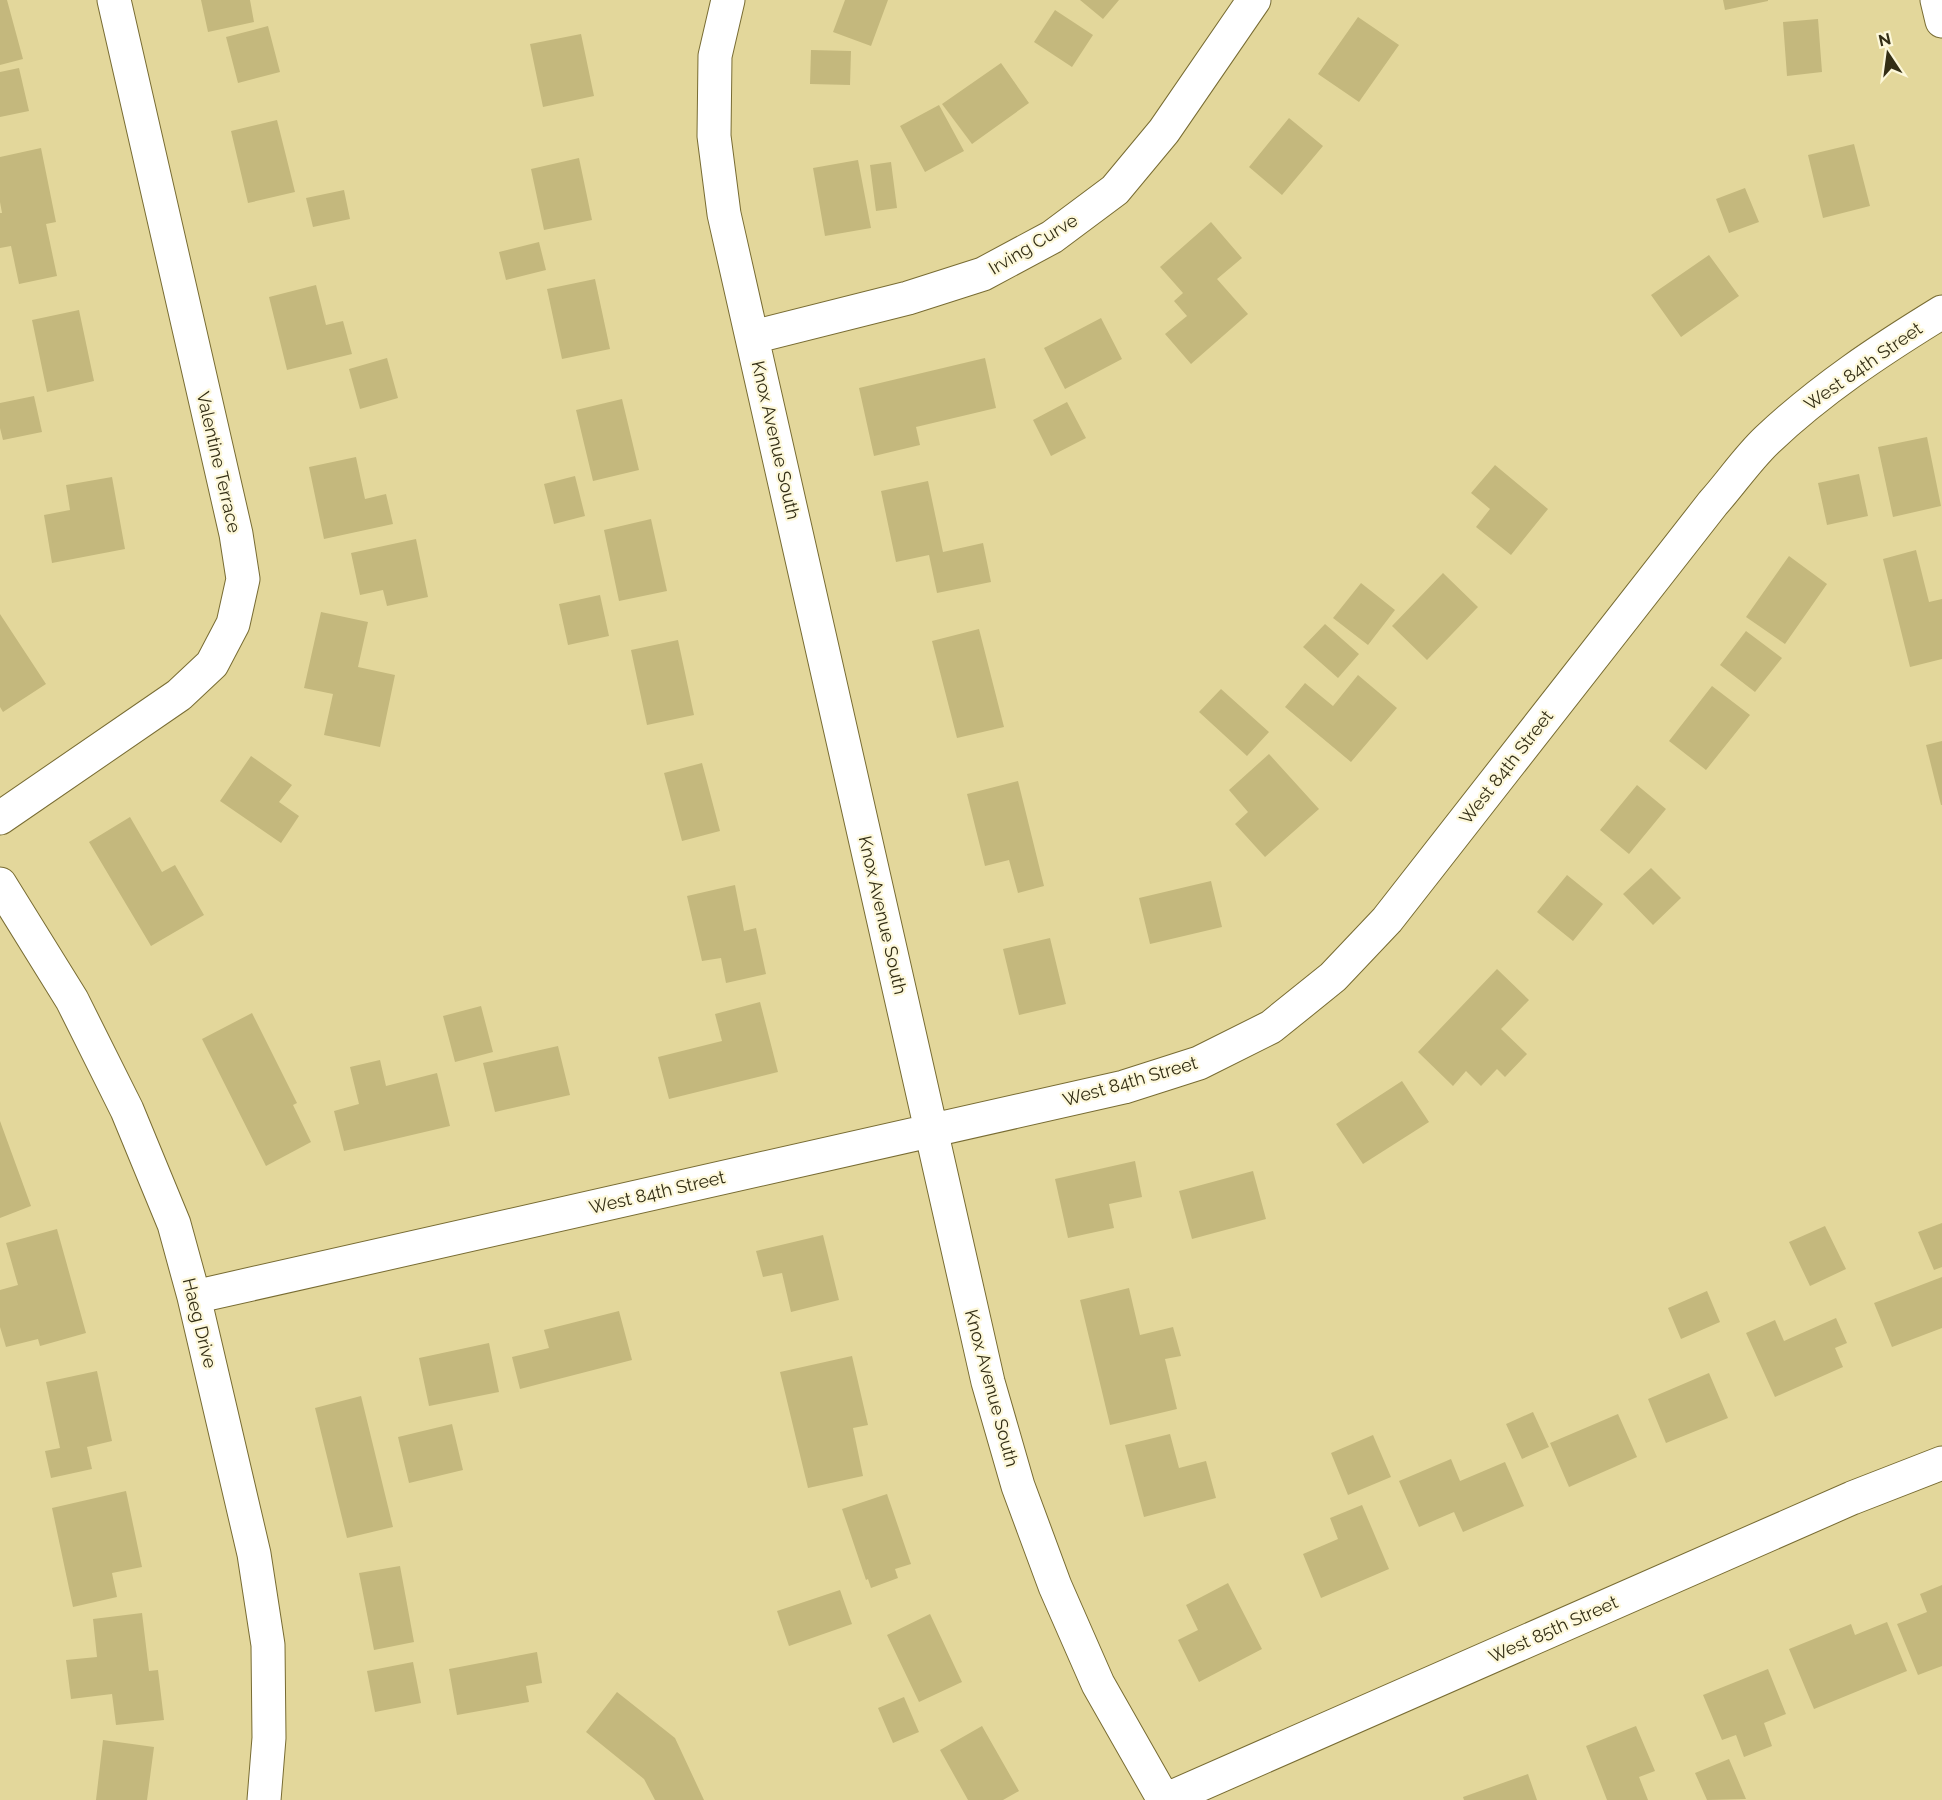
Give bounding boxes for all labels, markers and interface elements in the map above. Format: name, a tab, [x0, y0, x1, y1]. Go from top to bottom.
north arrow	[1858, 24, 1918, 84]
text: N	[1877, 29, 1893, 51]
street label: Irving Curve	[985, 209, 1082, 279]
street label: West 84th Street	[1800, 318, 1926, 414]
street label: Knox Avenue South	[748, 359, 804, 521]
street label: Valentine Terrace	[193, 389, 246, 535]
street label: West 84th Street	[1455, 706, 1557, 828]
street label: Knox Avenue South	[855, 834, 911, 996]
street label: West 84th Street	[1060, 1052, 1200, 1110]
street label: West 84th Street	[587, 1166, 727, 1218]
street label: Haeg Drive	[179, 1276, 221, 1371]
street label: Knox Avenue South	[961, 1307, 1023, 1469]
street label: West 85th Street	[1485, 1591, 1621, 1667]

